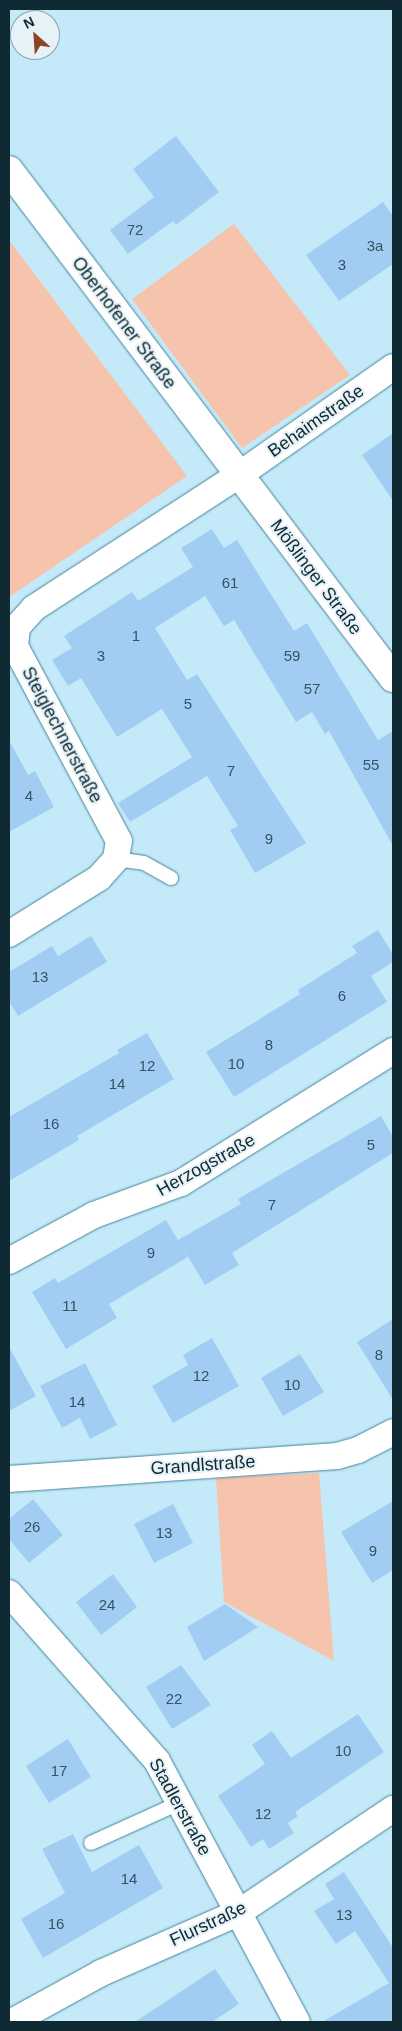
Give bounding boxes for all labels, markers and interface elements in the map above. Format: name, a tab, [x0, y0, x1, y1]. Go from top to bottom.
north arrow	[10, 10, 60, 60]
text: N	[21, 13, 37, 32]
house number: 72	[127, 221, 143, 239]
house number: 3a	[367, 237, 383, 255]
street label: Oberhofener Straße	[67, 253, 181, 393]
house number: 3	[338, 256, 346, 274]
street label: Behaimstraße	[264, 380, 368, 462]
street label: Mößlinger Straße	[266, 515, 366, 639]
house number: 61	[222, 574, 238, 592]
house number: 1	[132, 627, 140, 645]
house number: 3	[97, 647, 105, 665]
house number: 59	[284, 647, 300, 665]
street label: Steiglechnerstraße	[17, 663, 107, 807]
house number: 57	[304, 680, 320, 698]
house number: 5	[184, 695, 192, 713]
house number: 55	[363, 756, 379, 774]
house number: 7	[227, 762, 235, 780]
house number: 4	[25, 787, 33, 805]
house number: 9	[265, 830, 273, 848]
house number: 13	[32, 968, 48, 986]
house number: 6	[338, 987, 346, 1005]
house number: 8	[265, 1036, 273, 1054]
house number: 10	[228, 1055, 244, 1073]
house number: 12	[139, 1057, 155, 1075]
house number: 14	[109, 1075, 125, 1093]
house number: 16	[43, 1115, 59, 1133]
street label: Herzogstraße	[153, 1129, 259, 1201]
house number: 5	[367, 1136, 375, 1154]
house number: 7	[268, 1196, 276, 1214]
house number: 9	[147, 1244, 155, 1262]
house number: 11	[62, 1297, 78, 1315]
house number: 8	[375, 1346, 383, 1364]
house number: 12	[193, 1367, 209, 1385]
house number: 10	[284, 1376, 300, 1394]
house number: 14	[69, 1393, 85, 1411]
street label: Grandlstraße	[150, 1451, 256, 1479]
house number: 26	[24, 1518, 40, 1536]
house number: 13	[156, 1524, 172, 1542]
house number: 9	[369, 1542, 377, 1560]
house number: 24	[99, 1596, 115, 1614]
house number: 22	[166, 1690, 182, 1708]
house number: 10	[335, 1742, 351, 1760]
street label: Stadlerstraße	[144, 1755, 216, 1859]
house number: 17	[51, 1762, 67, 1780]
house number: 12	[255, 1805, 271, 1823]
house number: 14	[121, 1870, 137, 1888]
street label: Flurstraße	[166, 1897, 250, 1951]
house number: 13	[336, 1906, 352, 1924]
house number: 16	[48, 1915, 64, 1933]

